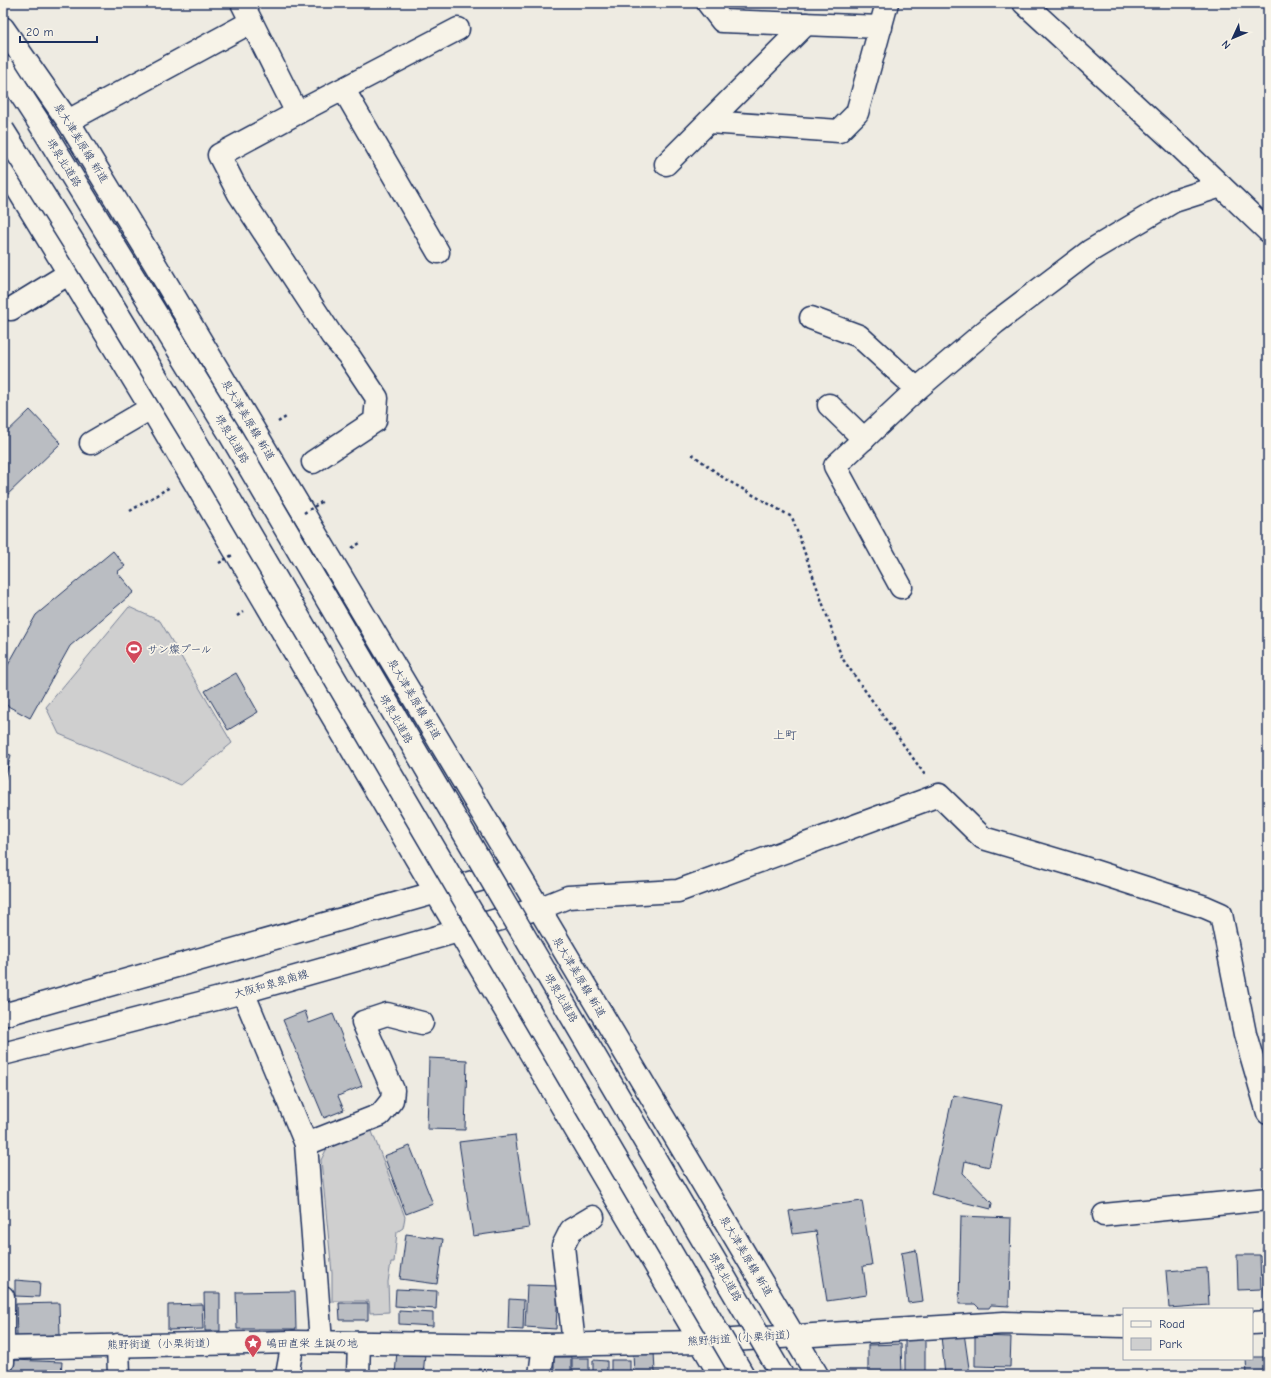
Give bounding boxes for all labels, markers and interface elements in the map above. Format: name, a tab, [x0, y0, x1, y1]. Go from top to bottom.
scale bar	[20, 18, 97, 44]
north arrow	[1213, 18, 1253, 58]
text: 20 m	[26, 25, 54, 39]
text: N	[1219, 37, 1233, 52]
street label: 泉大津美原線 新道	[51, 101, 111, 185]
street label: 堺泉北道路	[44, 136, 84, 190]
street label: 泉大津美原線 新道	[219, 377, 277, 463]
street label: 堺泉北道路	[212, 412, 252, 466]
sports icon: サン燦プール	[124, 639, 144, 664]
place label: サン燦プール	[147, 643, 212, 656]
street label: 泉大津美原線 新道	[385, 656, 443, 742]
street label: 堺泉北道路	[377, 692, 415, 746]
district label: 上町	[773, 728, 797, 742]
street label: 泉大津美原線 新道	[550, 934, 608, 1020]
street label: 大阪和泉泉南線	[232, 967, 310, 1001]
street label: 堺泉北道路	[542, 971, 580, 1025]
street label: 泉大津美原線 新道	[717, 1213, 775, 1299]
street label: 堺泉北道路	[706, 1250, 744, 1304]
legend	[1123, 1308, 1253, 1360]
text: Road	[1159, 1317, 1185, 1331]
street label: 熊野街道（小栗街道）	[687, 1328, 797, 1348]
place icon: 嶋田直栄 生誕の地	[243, 1333, 263, 1358]
street label: 熊野街道（小栗街道）	[107, 1337, 217, 1351]
place label: 嶋田直栄 生誕の地	[266, 1337, 358, 1350]
text: Park	[1159, 1337, 1182, 1351]

